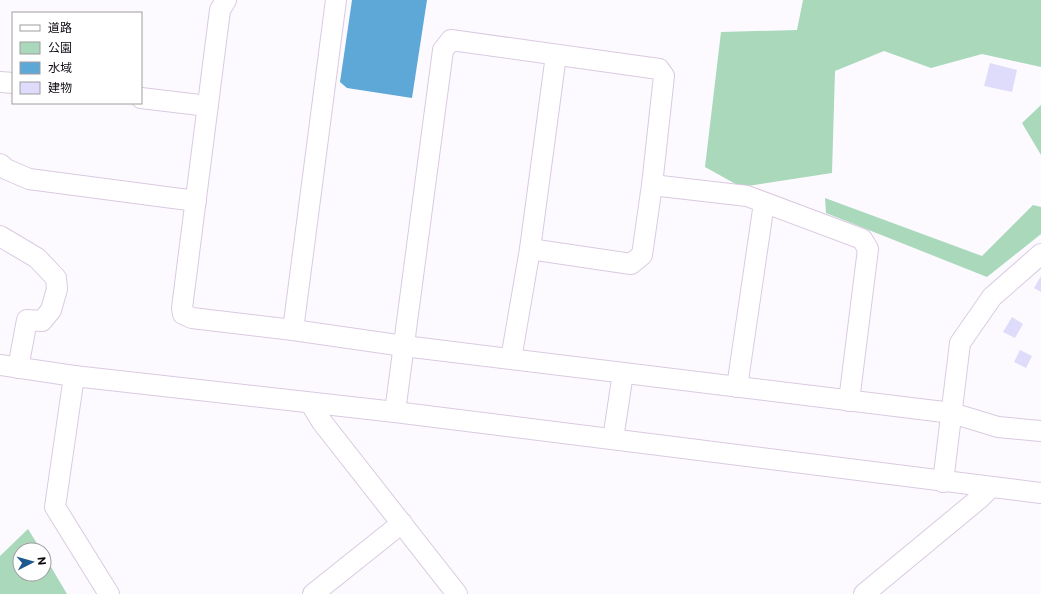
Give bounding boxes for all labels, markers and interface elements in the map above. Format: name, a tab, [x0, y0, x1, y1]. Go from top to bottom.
legend	[12, 12, 142, 104]
text: 道路	[48, 20, 72, 34]
text: 公園	[48, 40, 72, 54]
text: 水域	[48, 60, 72, 74]
text: 建物	[48, 80, 72, 94]
north arrow	[12, 542, 52, 582]
text: N	[36, 556, 49, 566]

